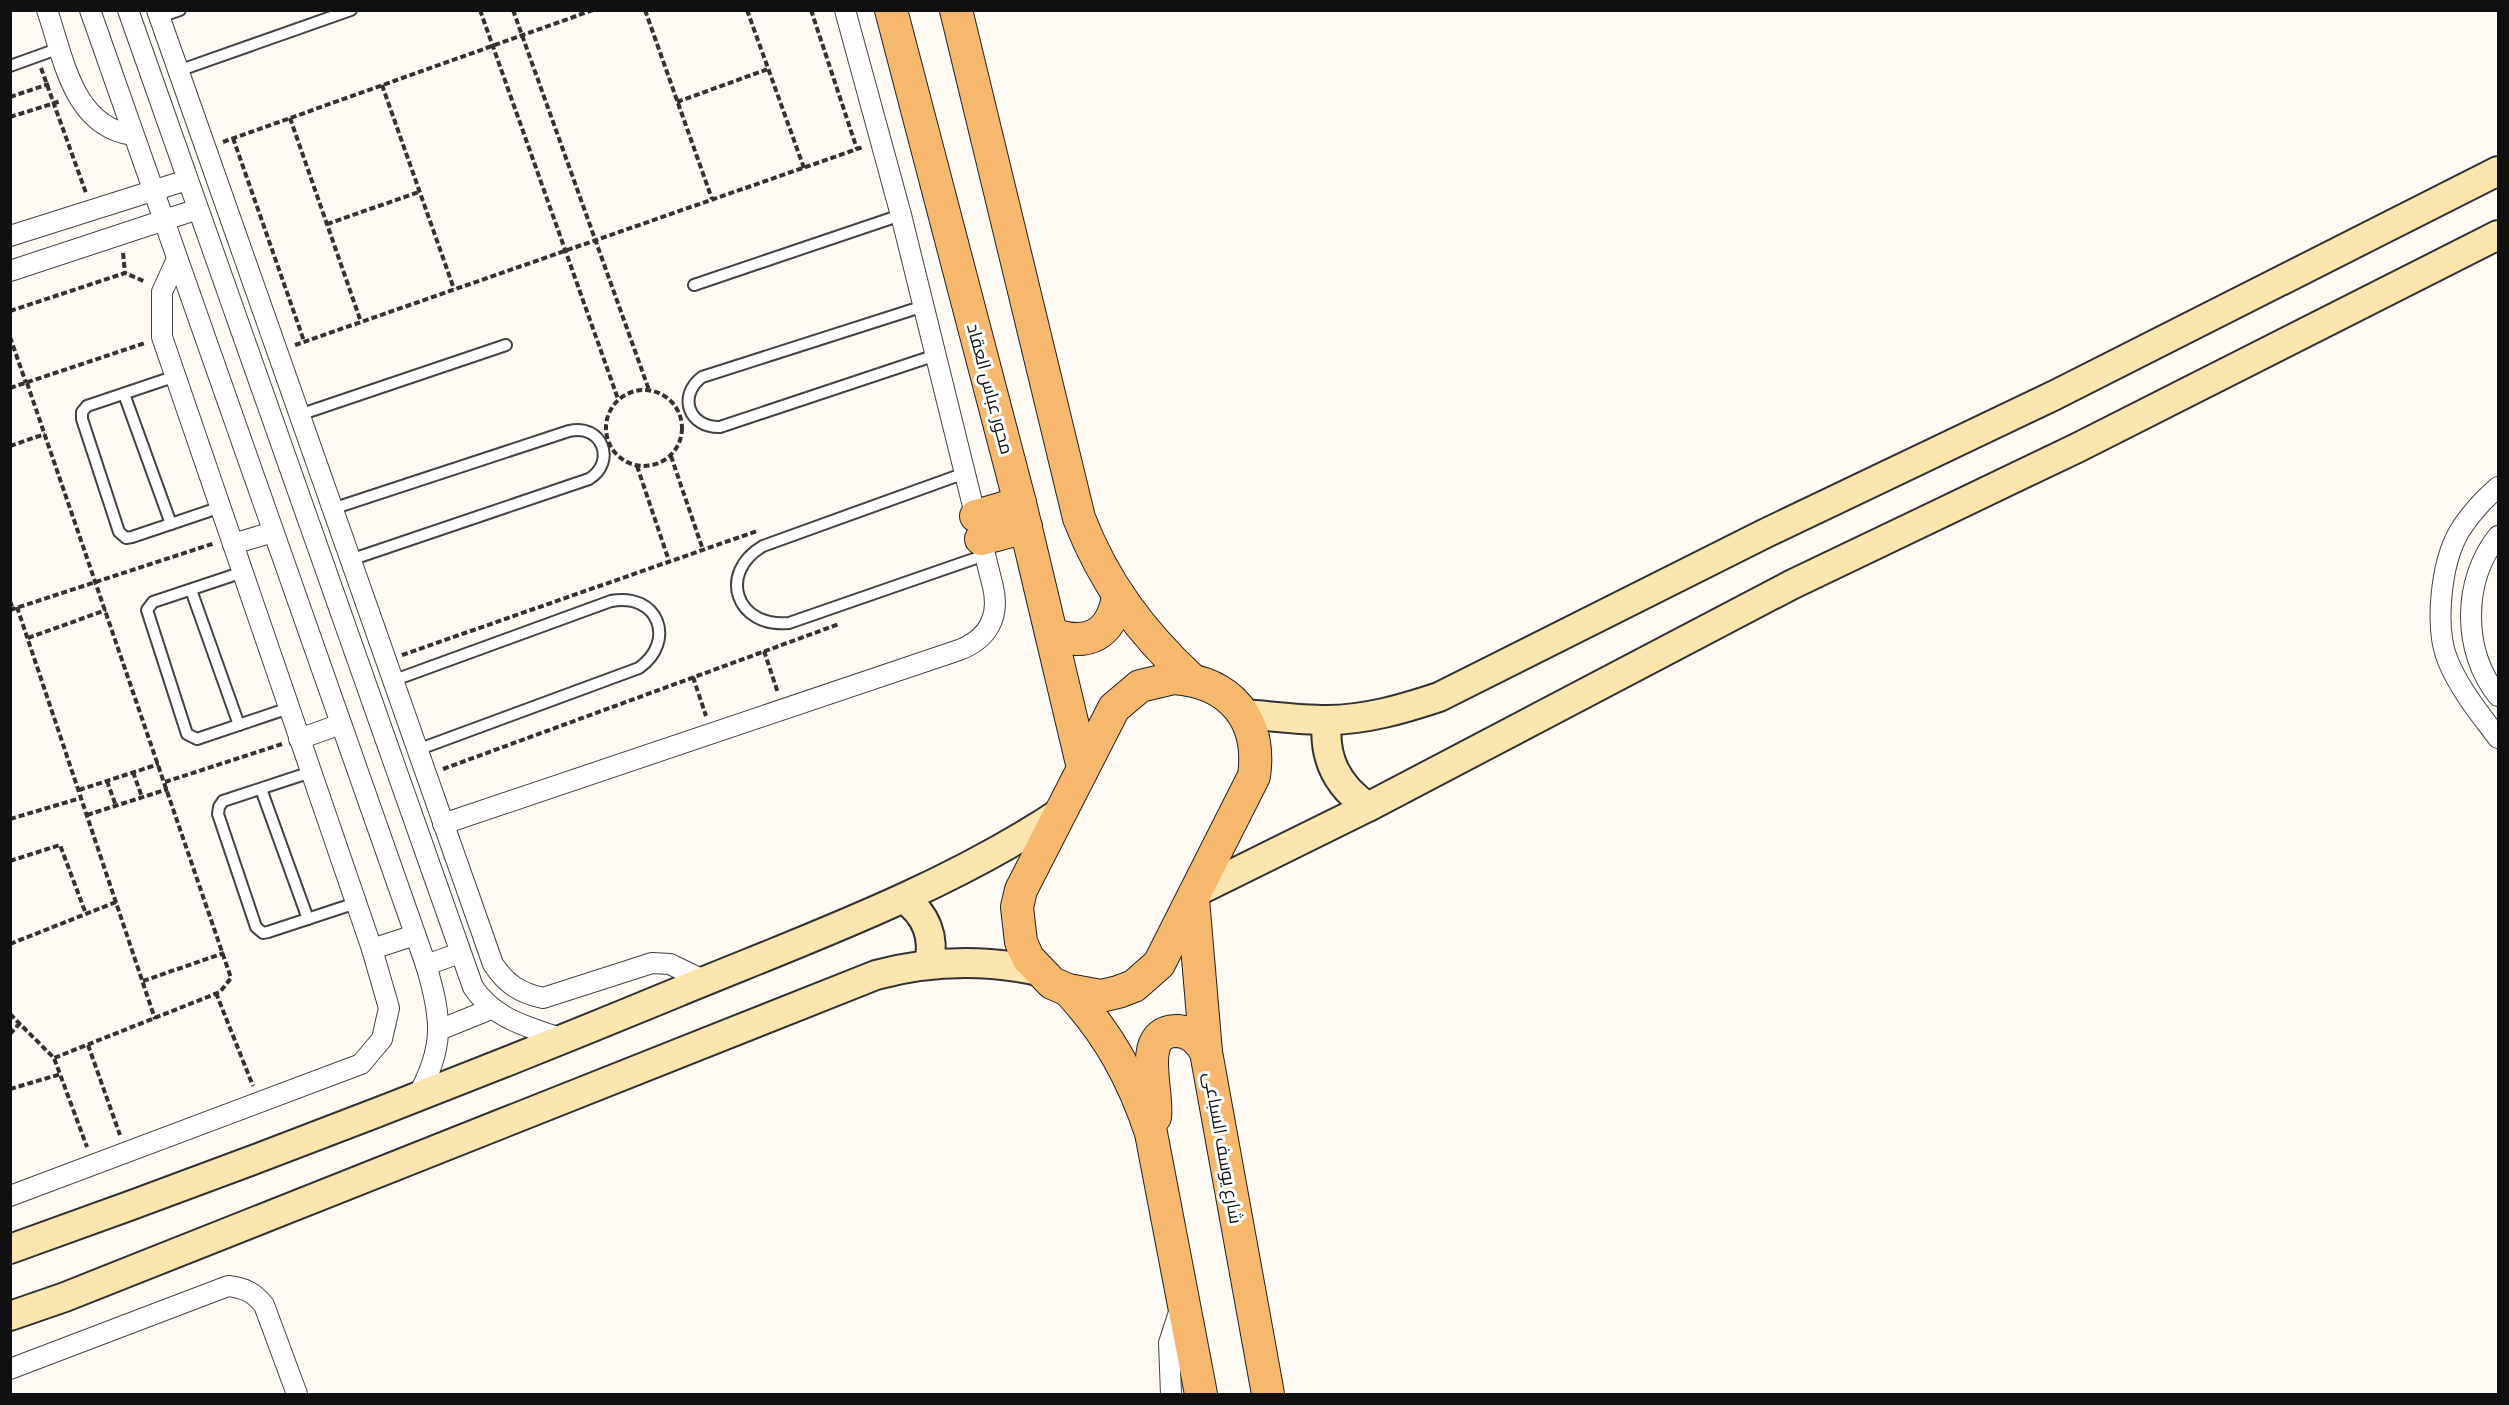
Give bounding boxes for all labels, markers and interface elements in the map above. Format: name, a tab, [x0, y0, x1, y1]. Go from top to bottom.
street label: محور عباس العقاد	[962, 321, 1018, 457]
street label: شارع يوسف السباعى	[1198, 1070, 1247, 1226]

